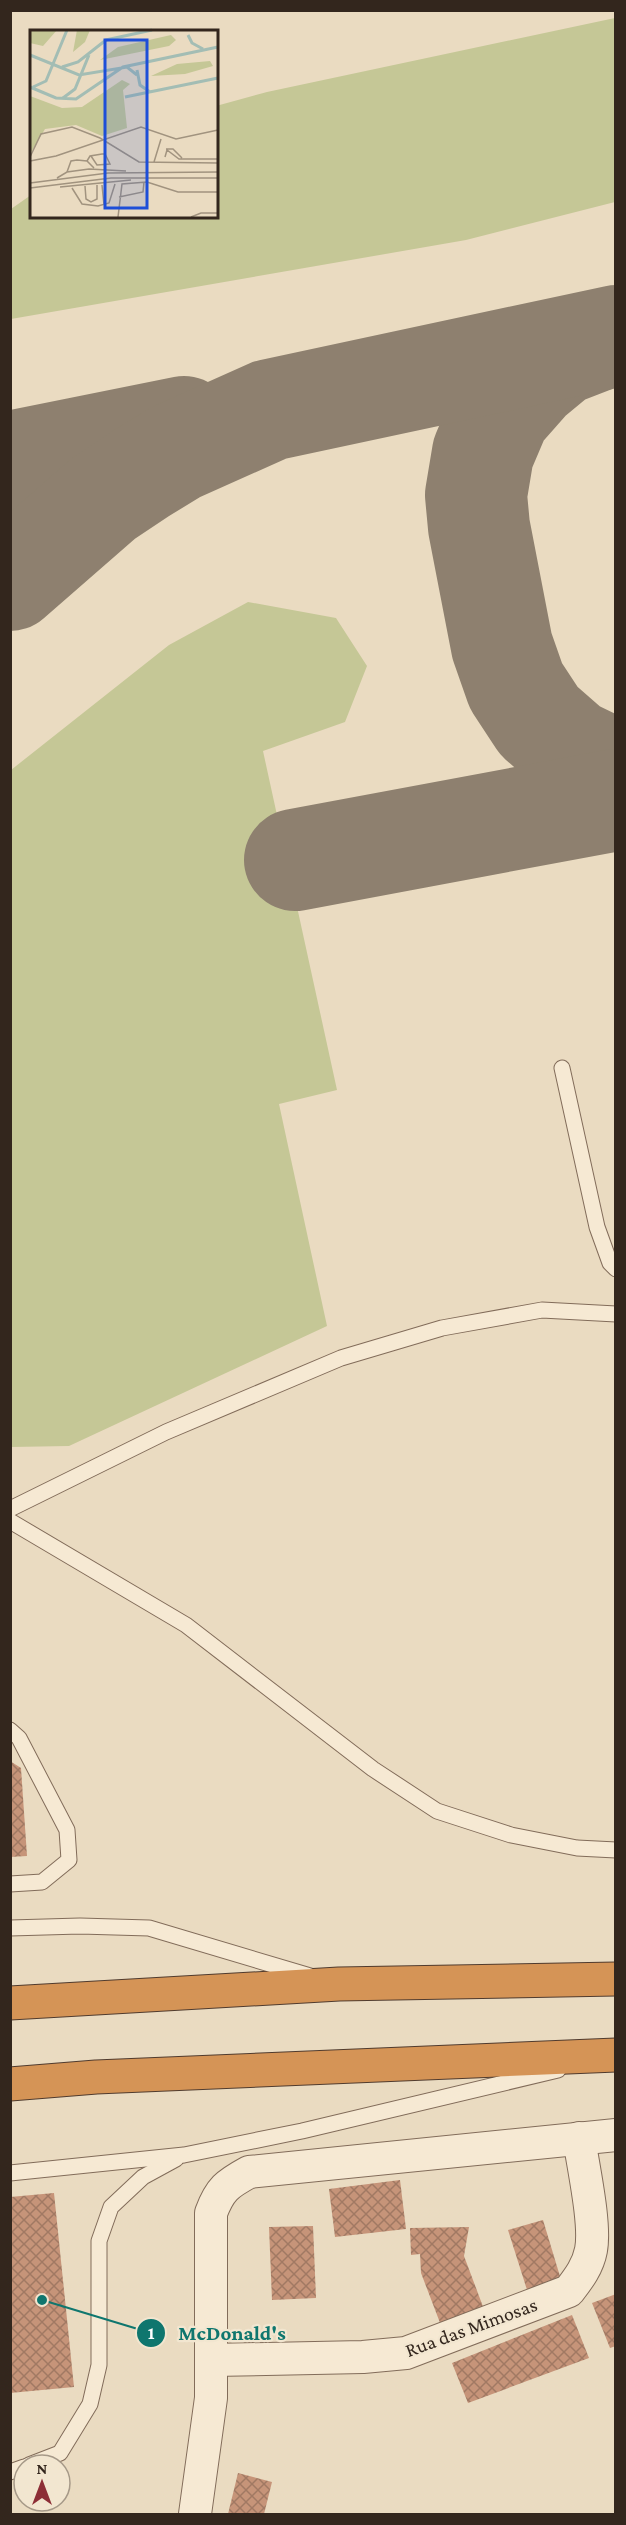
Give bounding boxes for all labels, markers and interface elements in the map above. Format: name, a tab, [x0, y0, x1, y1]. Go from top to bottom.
inset map	[30, 30, 218, 218]
street label: Rua das Mimosas	[402, 2293, 540, 2361]
callout: McDonald's	[136, 2313, 297, 2352]
text: McDonald's	[178, 2321, 286, 2345]
text: 1	[148, 2323, 155, 2343]
north arrow	[12, 2453, 72, 2513]
text: N	[37, 2460, 48, 2477]

